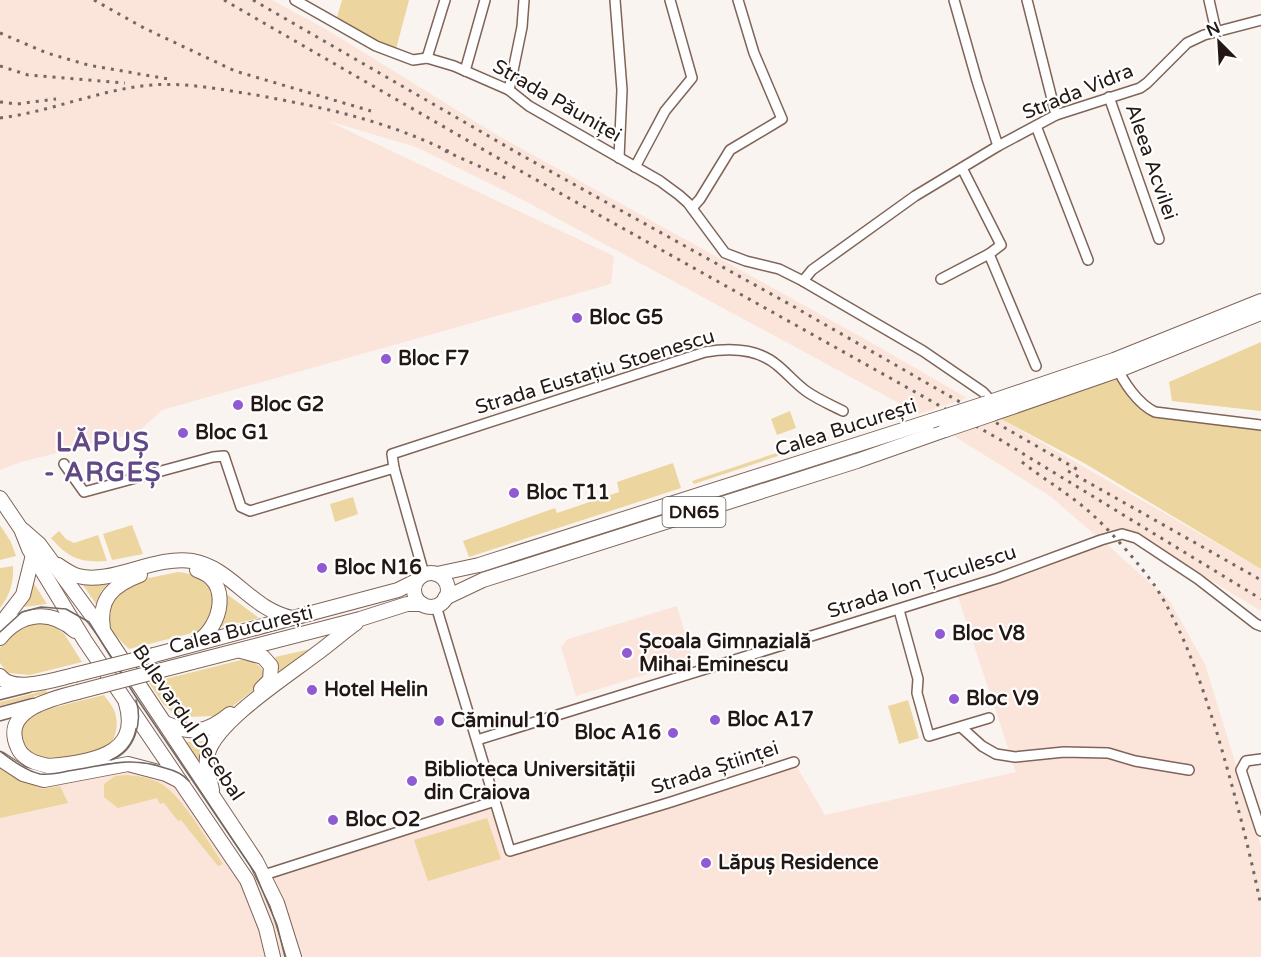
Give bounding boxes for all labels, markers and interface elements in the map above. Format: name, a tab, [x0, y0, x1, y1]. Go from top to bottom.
north arrow	[1189, 12, 1249, 72]
text: N	[1203, 17, 1223, 41]
street label: Strada Păuniței	[488, 54, 626, 148]
street label: Strada Vidra	[1019, 59, 1137, 125]
street label: Aleea Acvilei	[1120, 101, 1182, 223]
place label: Bloc G5	[589, 306, 663, 330]
marker: Bloc G5	[570, 311, 584, 325]
street label: Strada Eustațiu Stoenescu	[472, 324, 718, 420]
place label: Bloc F7	[398, 347, 469, 371]
marker: Bloc F7	[379, 352, 393, 366]
place label: Bloc G2	[250, 393, 324, 417]
street label: Calea București	[772, 394, 920, 462]
marker: Bloc G2	[231, 398, 245, 412]
place label: Bloc G1	[195, 421, 269, 445]
marker: Bloc G1	[176, 426, 190, 440]
district label: LĂPUȘ - ARGEȘ	[44, 427, 162, 489]
place label: Bloc T11	[526, 481, 610, 505]
marker: Bloc T11	[507, 486, 521, 500]
road number: DN65	[662, 497, 726, 527]
street label: Strada Ion Țuculescu	[825, 540, 1019, 624]
place label: Bloc N16	[334, 556, 422, 580]
marker: Bloc N16	[315, 561, 329, 575]
street label: Calea București	[167, 601, 315, 659]
place label: Bloc V8	[952, 622, 1025, 646]
marker: Bloc V8	[933, 627, 947, 641]
place label: Școala Gimnazială Mihai Eminescu	[639, 630, 811, 677]
street label: Bulevardul Decebal	[127, 640, 249, 806]
marker: Școala Gimnazială Mihai Eminescu	[620, 646, 634, 660]
place label: Hotel Helin	[324, 678, 428, 702]
marker: Hotel Helin	[305, 683, 319, 697]
place label: Bloc V9	[966, 687, 1039, 711]
marker: Bloc V9	[947, 692, 961, 706]
place label: Bloc A17	[727, 708, 814, 732]
place label: Căminul 10	[451, 709, 559, 733]
marker: Bloc A17	[708, 713, 722, 727]
marker: Căminul 10	[432, 714, 446, 728]
place label: Bloc A16	[574, 721, 661, 745]
marker: Bloc A16	[666, 726, 680, 740]
street label: Strada Științei	[648, 736, 782, 800]
place label: Biblioteca Universității din Craiova	[424, 758, 635, 805]
marker: Biblioteca Universității din Craiova	[405, 774, 419, 788]
place label: Bloc O2	[345, 808, 421, 832]
marker: Bloc O2	[326, 813, 340, 827]
place label: Lăpuș Residence	[718, 851, 879, 875]
marker: Lăpuș Residence	[699, 856, 713, 870]

